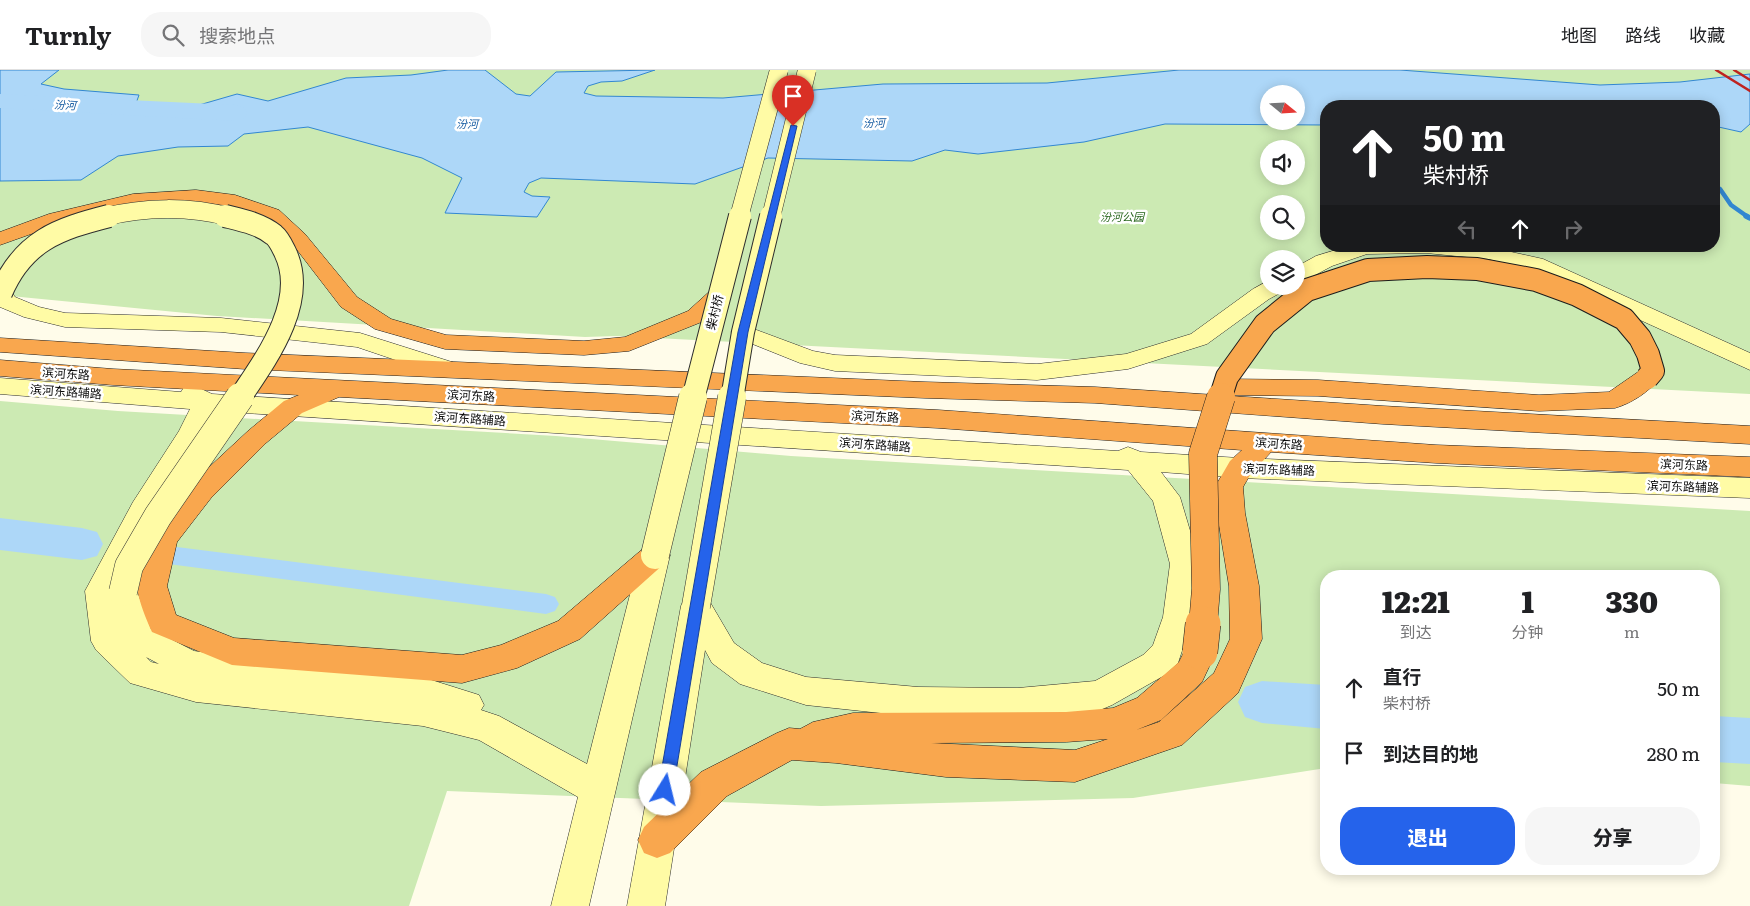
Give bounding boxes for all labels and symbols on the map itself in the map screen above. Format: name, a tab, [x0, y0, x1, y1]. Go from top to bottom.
pin	[772, 75, 814, 126]
north arrow	[1260, 85, 1305, 130]
water label: 汾河	[54, 95, 78, 113]
water label: 汾河	[863, 114, 887, 130]
water label: 汾河	[456, 115, 480, 131]
park label: 汾河公园	[1100, 208, 1146, 224]
street label: 柴村桥	[701, 292, 727, 332]
street label: 滨河东路	[41, 362, 91, 384]
street label: 滨河东路辅路	[29, 380, 103, 402]
street label: 滨河东路	[447, 385, 495, 405]
street label: 滨河东路	[851, 406, 899, 426]
street label: 滨河东路辅路	[433, 407, 507, 429]
street label: 滨河东路	[1254, 432, 1304, 454]
street label: 滨河东路辅路	[838, 433, 912, 455]
street label: 滨河东路	[1660, 454, 1708, 474]
street label: 滨河东路辅路	[1243, 459, 1315, 479]
street label: 滨河东路辅路	[1647, 476, 1719, 496]
position arrow	[638, 763, 690, 815]

